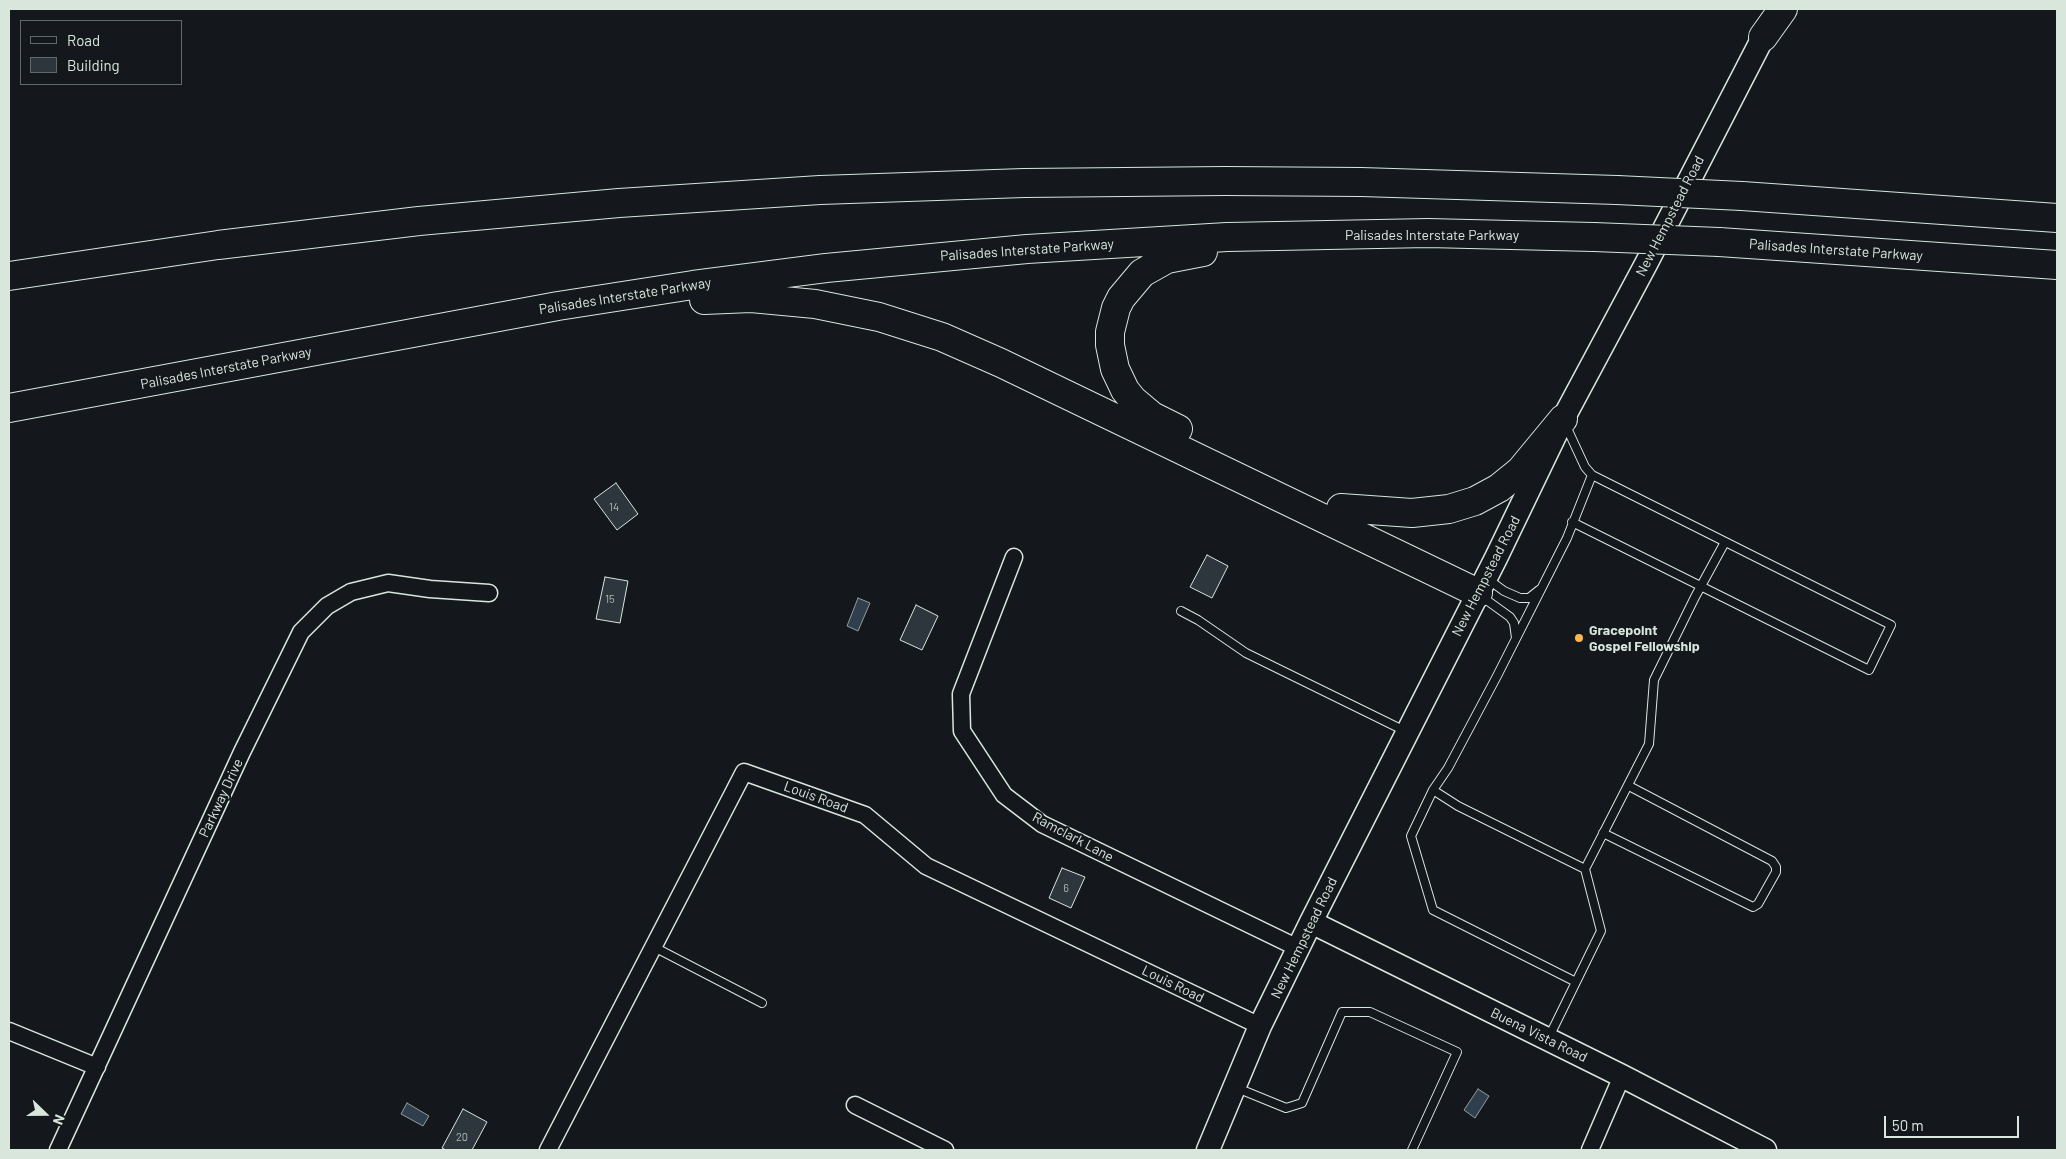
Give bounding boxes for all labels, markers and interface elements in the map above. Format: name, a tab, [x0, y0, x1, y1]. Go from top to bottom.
legend	[20, 20, 182, 85]
text: Road	[67, 31, 100, 49]
text: Building	[67, 56, 120, 74]
street label: New Hempstead Road	[1632, 153, 1708, 279]
street label: Palisades Interstate Parkway	[1345, 227, 1519, 243]
street label: Palisades Interstate Parkway	[940, 236, 1114, 264]
street label: Palisades Interstate Parkway	[1749, 236, 1923, 264]
street label: Palisades Interstate Parkway	[538, 274, 712, 318]
street label: Palisades Interstate Parkway	[139, 343, 313, 393]
house number: 14	[609, 500, 619, 514]
street label: New Hempstead Road	[1448, 513, 1524, 639]
house number: 15	[605, 592, 615, 606]
place label: Gracepoint Gospel Fellowship	[1589, 622, 1700, 654]
marker: Gracepoint Gospel Fellowship	[1573, 632, 1585, 644]
street label: Parkway Drive	[195, 756, 247, 840]
street label: Louis Road	[782, 778, 850, 816]
street label: Ramclark Lane	[1029, 809, 1117, 865]
street label: New Hempstead Road	[1267, 874, 1341, 1002]
house number: 6	[1063, 881, 1069, 895]
street label: Louis Road	[1139, 962, 1207, 1006]
street label: Buena Vista Road	[1488, 1004, 1590, 1066]
north arrow	[20, 1089, 70, 1139]
scale bar	[1886, 1106, 2021, 1138]
text: N	[50, 1112, 69, 1127]
text: 50 m	[1892, 1116, 1924, 1134]
house number: 20	[456, 1130, 468, 1144]

